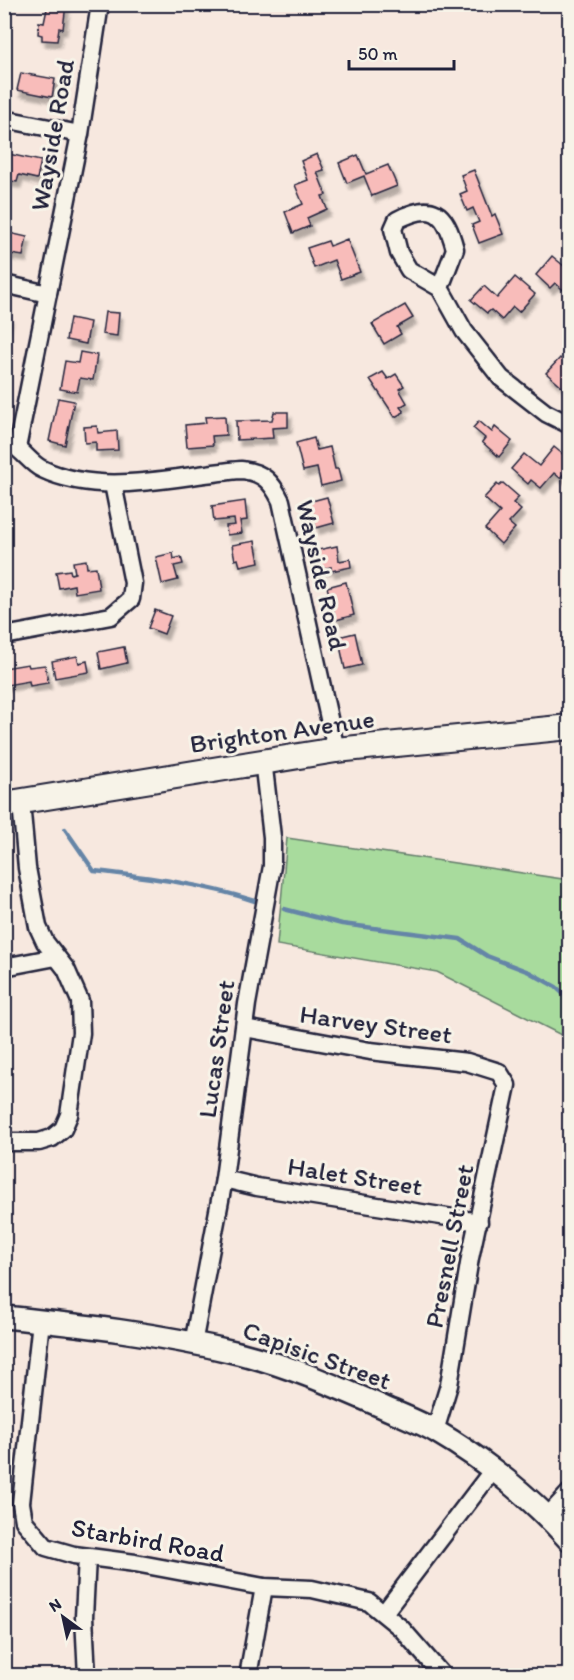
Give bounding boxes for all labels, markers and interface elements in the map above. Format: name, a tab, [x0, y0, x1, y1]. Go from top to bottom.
scale bar	[349, 33, 454, 71]
text: 50 m	[358, 43, 398, 65]
street label: Wayside Road	[23, 56, 81, 213]
street label: Wayside Road	[289, 497, 355, 654]
street label: Brighton Avenue	[188, 702, 376, 760]
street label: Lucas Street	[190, 978, 242, 1120]
street label: Harvey Street	[298, 997, 454, 1051]
street label: Halet Street	[285, 1150, 425, 1202]
street label: Presnell Street	[417, 1161, 481, 1331]
street label: Capisic Street	[238, 1313, 396, 1397]
street label: Starbird Road	[69, 1511, 227, 1569]
north arrow	[33, 1587, 93, 1647]
text: N	[45, 1594, 65, 1616]

